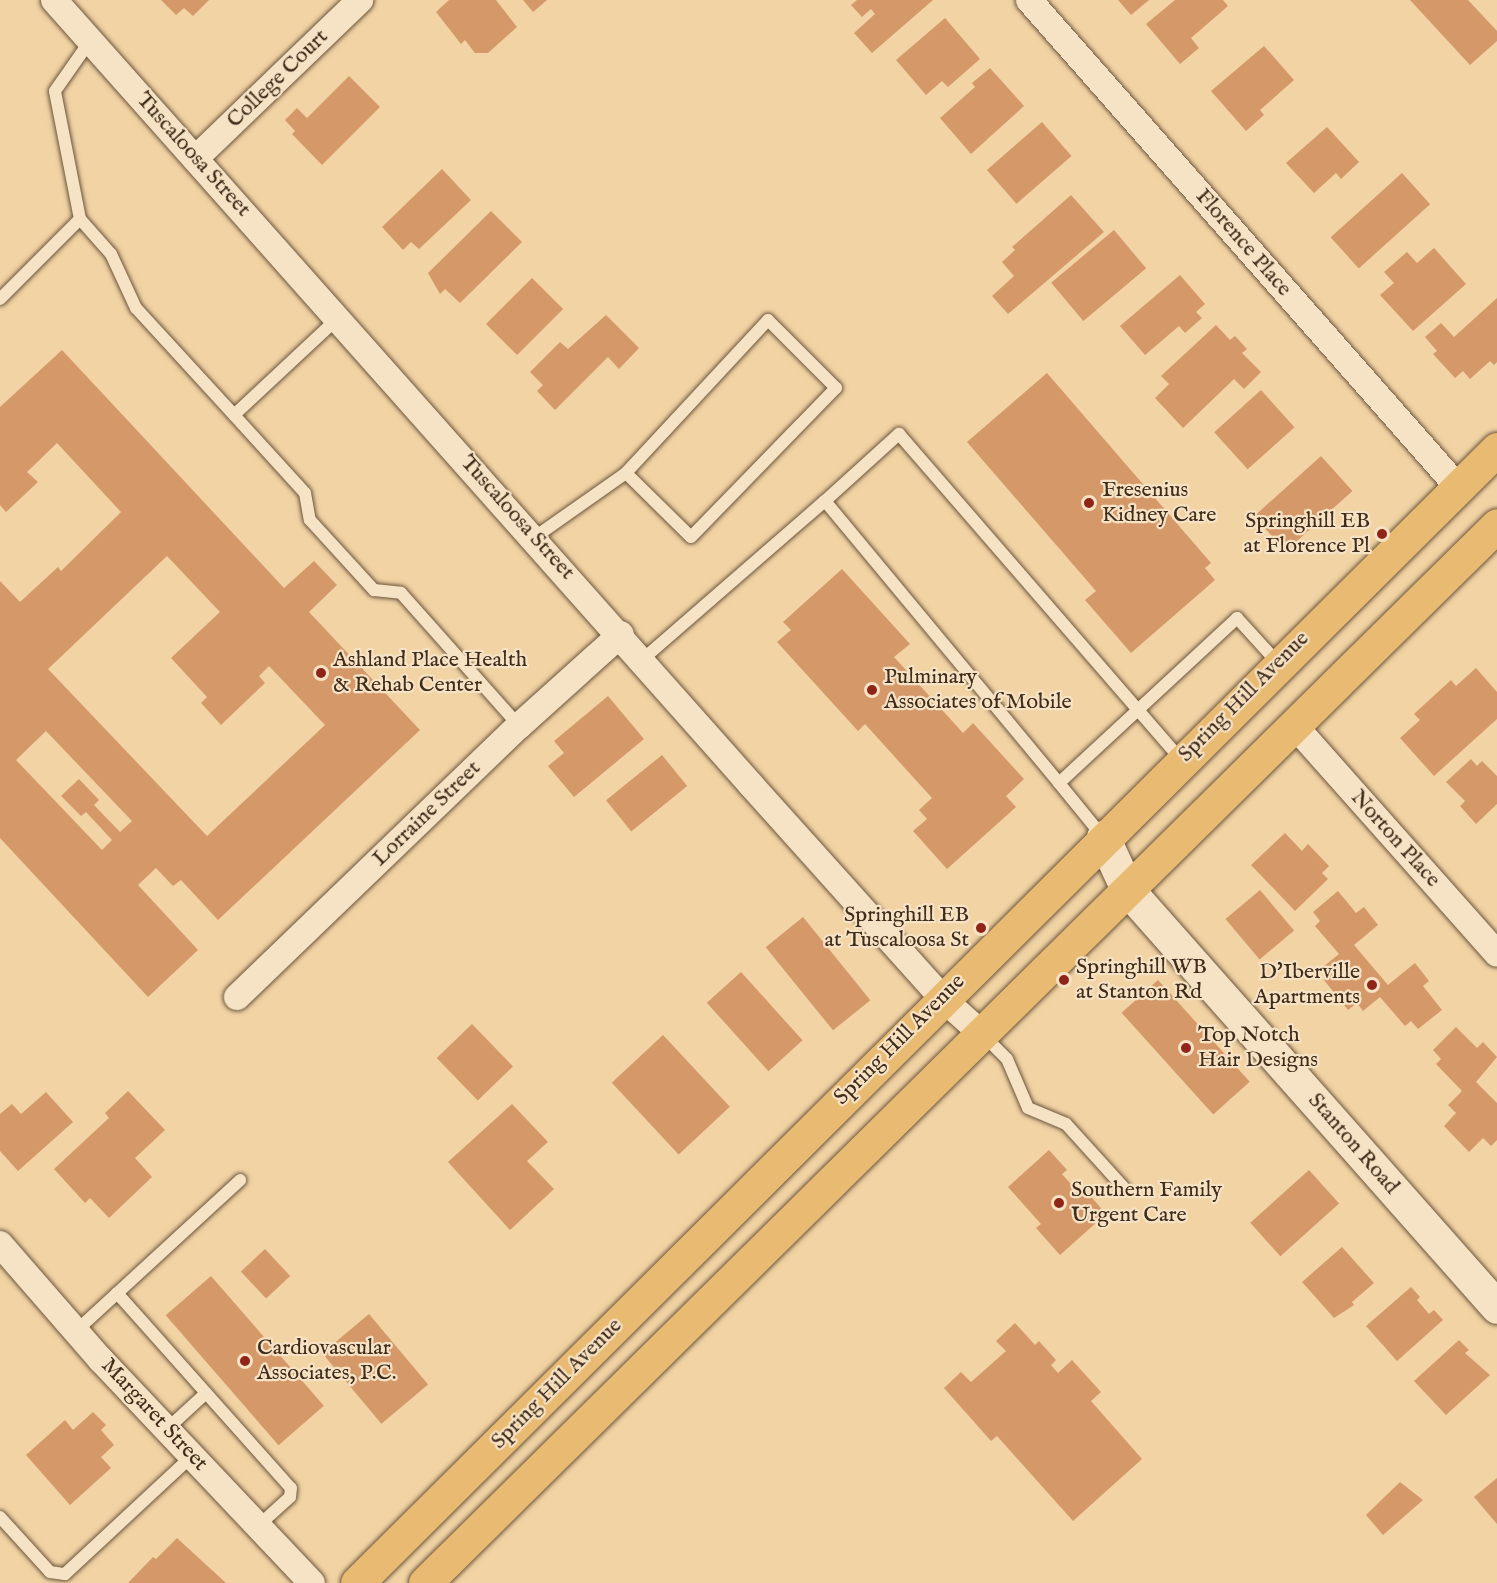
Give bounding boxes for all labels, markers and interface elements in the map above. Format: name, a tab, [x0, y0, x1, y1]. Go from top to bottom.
street label: College Court	[222, 24, 334, 134]
street label: Tuscaloosa Street	[130, 87, 256, 223]
street label: Florence Place	[1189, 184, 1297, 302]
street label: Tuscaloosa Street	[454, 450, 580, 586]
place label: Fresenius Kidney Care	[1102, 477, 1216, 528]
marker: Fresenius Kidney Care	[1080, 494, 1098, 512]
place label: Springhill EB at Florence Pl	[1244, 508, 1370, 560]
marker: Springhill EB at Florence Pl	[1375, 527, 1389, 541]
street label: Spring Hill Avenue	[1173, 626, 1315, 768]
place label: Ashland Place Health & Rehab Center	[333, 647, 527, 698]
place label: Pulminary Associates of Mobile	[884, 664, 1072, 716]
marker: Ashland Place Health & Rehab Center	[314, 666, 328, 680]
marker: Pulminary Associates of Mobile	[865, 683, 879, 697]
street label: Lorraine Street	[367, 756, 487, 872]
street label: Norton Place	[1344, 785, 1446, 893]
place label: Springhill EB at Tuscaloosa St	[824, 902, 969, 954]
marker: Springhill EB at Tuscaloosa St	[974, 921, 988, 935]
place label: Springhill WB at Stanton Rd	[1076, 954, 1207, 1005]
place label: D'Iberville Apartments	[1254, 959, 1360, 1010]
street label: Spring Hill Avenue	[829, 969, 971, 1111]
marker: Springhill WB at Stanton Rd	[1057, 973, 1071, 987]
marker: D'Iberville Apartments	[1365, 978, 1379, 992]
place label: Top Notch Hair Designs	[1198, 1022, 1318, 1074]
marker: Top Notch Hair Designs	[1179, 1041, 1193, 1055]
street label: Stanton Road	[1302, 1088, 1404, 1200]
place label: Southern Family Urgent Care	[1071, 1177, 1222, 1228]
marker: Southern Family Urgent Care	[1052, 1196, 1066, 1210]
street label: Spring Hill Avenue	[486, 1313, 628, 1455]
place label: Cardiovascular Associates, P.C.	[257, 1335, 396, 1386]
street label: Margaret Street	[95, 1353, 213, 1477]
marker: Cardiovascular Associates, P.C.	[238, 1354, 252, 1368]

